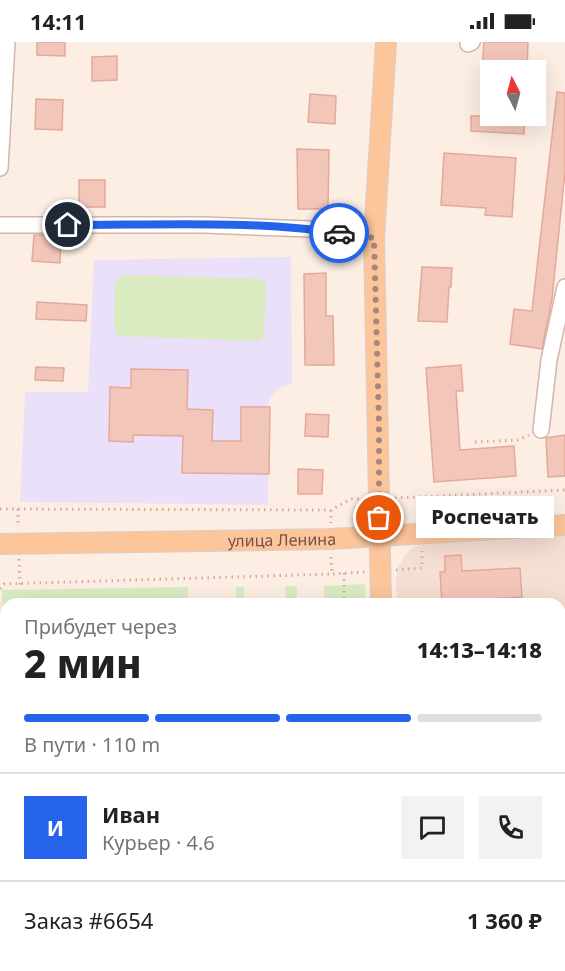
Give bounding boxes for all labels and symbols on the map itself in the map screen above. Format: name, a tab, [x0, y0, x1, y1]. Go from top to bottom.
north arrow	[480, 60, 546, 126]
pin	[42, 199, 93, 250]
courier	[309, 203, 369, 263]
pin	[353, 492, 404, 543]
callout: Роспечать	[415, 497, 553, 539]
street label: улица Ленина	[228, 528, 337, 552]

